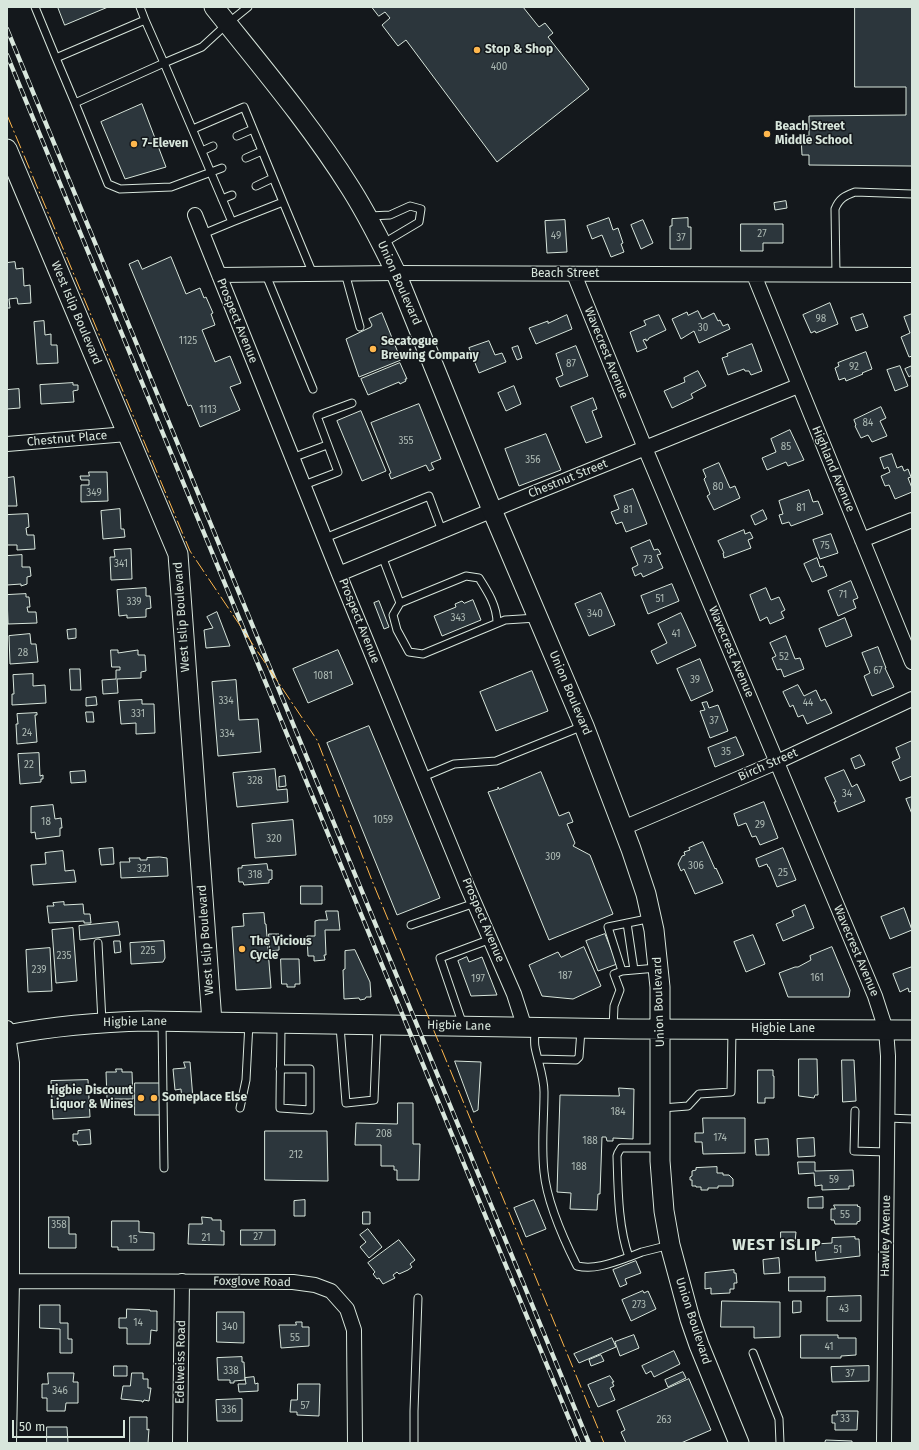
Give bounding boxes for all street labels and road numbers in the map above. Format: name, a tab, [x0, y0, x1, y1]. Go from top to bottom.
street label: Union Boulevard	[374, 239, 424, 327]
street label: West Islip Boulevard	[48, 259, 104, 367]
street label: Beach Street	[531, 267, 599, 281]
street label: Prospect Avenue	[213, 276, 261, 366]
street label: Wavecrest Avenue	[581, 305, 631, 401]
street label: Highland Avenue	[808, 424, 858, 514]
street label: Chestnut Place	[26, 428, 108, 450]
street label: Chestnut Street	[526, 457, 610, 501]
street label: West Islip Boulevard	[171, 561, 193, 673]
street label: Prospect Avenue	[335, 576, 383, 666]
street label: Wavecrest Avenue	[705, 604, 757, 700]
street label: Union Boulevard	[546, 649, 594, 737]
street label: Birch Street	[736, 746, 800, 784]
street label: Prospect Avenue	[459, 876, 507, 964]
street label: West Islip Boulevard	[195, 884, 217, 996]
street label: Wavecrest Avenue	[830, 903, 882, 999]
street label: Union Boulevard	[650, 957, 668, 1047]
street label: Higbie Lane	[103, 1014, 167, 1030]
street label: Higbie Lane	[427, 1018, 491, 1034]
street label: Higbie Lane	[751, 1022, 815, 1036]
street label: Hawley Avenue	[878, 1195, 894, 1277]
street label: Foxglove Road	[213, 1274, 291, 1290]
street label: Union Boulevard	[672, 1276, 714, 1366]
street label: Edelweiss Road	[173, 1320, 189, 1404]

